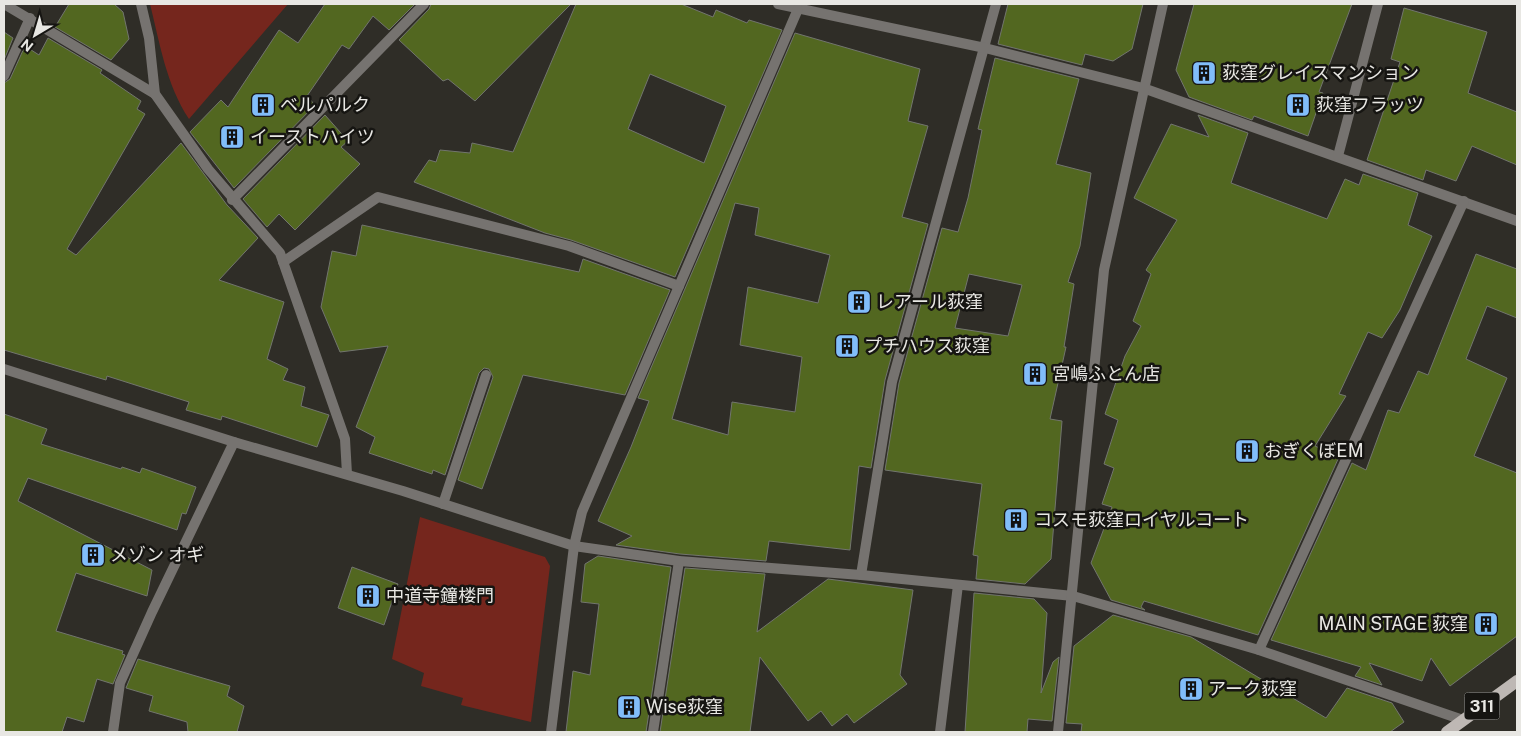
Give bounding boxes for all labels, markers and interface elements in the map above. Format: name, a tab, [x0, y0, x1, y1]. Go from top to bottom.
north arrow	[10, 10, 60, 60]
text: N	[18, 36, 36, 55]
building icon: 荻窪グレイスマンション	[1191, 60, 1217, 86]
place label: 荻窪グレイスマンション	[1222, 62, 1419, 83]
building icon: ベルパルク	[250, 92, 276, 118]
building icon: 荻窪フラッツ	[1285, 92, 1311, 118]
place label: ベルパルク	[280, 94, 370, 115]
place label: 荻窪フラッツ	[1316, 94, 1424, 115]
building icon: イーストハイツ	[219, 124, 245, 150]
place label: イーストハイツ	[250, 126, 375, 147]
building icon: レアール荻窪	[846, 289, 872, 315]
place label: レアール荻窪	[876, 291, 983, 312]
building icon: プチハウス荻窪	[834, 333, 860, 359]
place label: プチハウス荻窪	[864, 335, 990, 356]
building icon: 宮嶋ふとん店	[1022, 361, 1048, 387]
place label: 宮嶋ふとん店	[1052, 363, 1160, 384]
building icon: おぎくぼEM	[1234, 438, 1260, 464]
place label: おぎくぼEM	[1264, 440, 1364, 461]
building icon: コスモ荻窪ロイヤルコート	[1003, 507, 1029, 533]
place label: コスモ荻窪ロイヤルコート	[1034, 509, 1249, 530]
building icon: メゾン オギ	[80, 542, 106, 568]
place label: メゾン オギ	[110, 544, 204, 565]
building icon: 中道寺鐘楼門	[355, 583, 381, 609]
place label: 中道寺鐘楼門	[386, 585, 494, 606]
building icon: MAIN STAGE 荻窪	[1473, 611, 1499, 637]
place label: MAIN STAGE 荻窪	[1318, 613, 1468, 634]
building icon: アーク荻窪	[1178, 676, 1204, 702]
place label: アーク荻窪	[1208, 678, 1297, 699]
road number: 311	[1464, 692, 1500, 719]
building icon: Wise荻窪	[616, 694, 642, 720]
place label: Wise荻窪	[646, 696, 723, 717]

